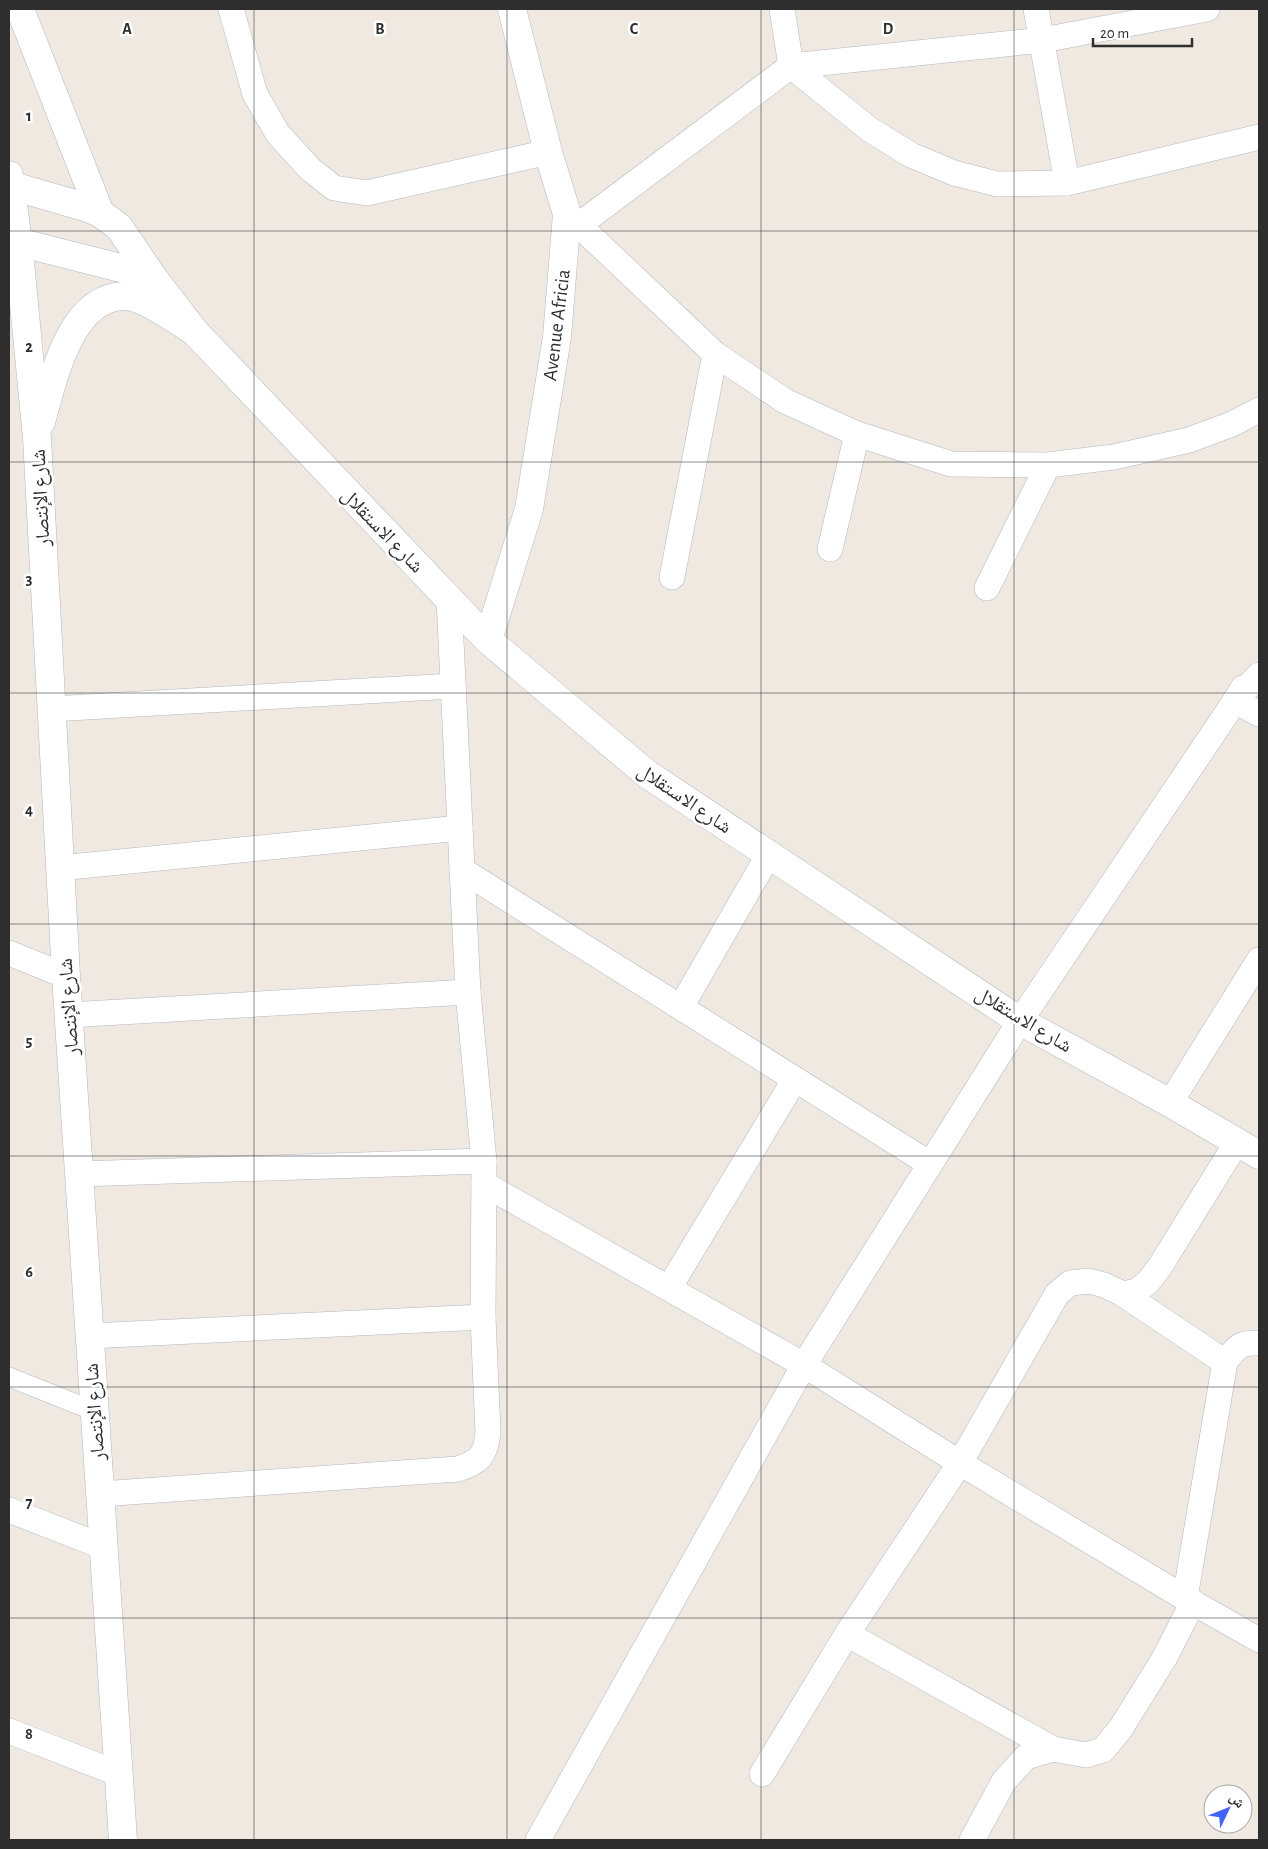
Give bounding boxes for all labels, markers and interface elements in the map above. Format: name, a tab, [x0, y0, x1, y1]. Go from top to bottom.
scale bar	[1093, 15, 1192, 47]
text: A	[122, 21, 132, 37]
text: B	[375, 21, 385, 37]
text: C	[630, 21, 639, 37]
text: D	[883, 21, 894, 37]
text: 20 m	[1100, 26, 1129, 41]
text: 1	[26, 108, 32, 124]
street label: Avenue Africia	[540, 268, 574, 382]
text: 2	[25, 339, 33, 355]
street label: شارع الإنتصار	[28, 449, 56, 548]
street label: شارع الاستقلال	[336, 485, 427, 578]
text: 3	[26, 571, 33, 587]
street label: شارع الاستقلال	[633, 760, 735, 839]
text: 4	[25, 802, 33, 818]
street label: شارع الإنتصار	[56, 957, 84, 1057]
street label: شارع الاستقلال	[971, 983, 1075, 1058]
text: 5	[26, 1033, 33, 1049]
text: 6	[25, 1264, 33, 1280]
street label: شارع الإنتصار	[82, 1362, 110, 1462]
text: 7	[26, 1495, 33, 1511]
text: 8	[25, 1726, 33, 1742]
north arrow	[1203, 1784, 1253, 1834]
text: ش	[1226, 1791, 1247, 1812]

